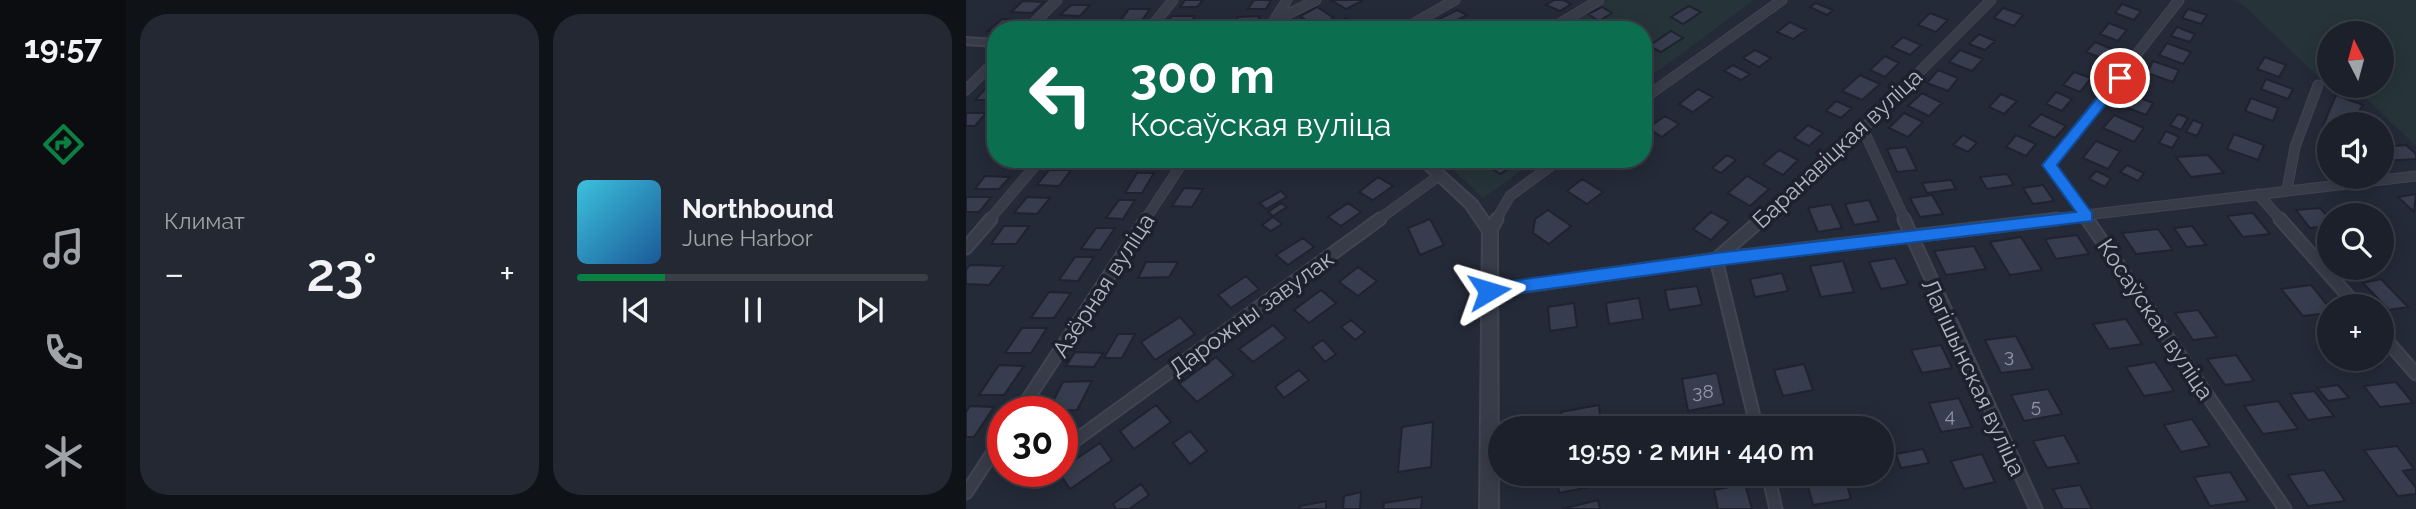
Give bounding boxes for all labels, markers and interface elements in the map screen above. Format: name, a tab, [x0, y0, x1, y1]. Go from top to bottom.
north arrow	[2317, 21, 2394, 98]
map controls	[2317, 21, 2394, 371]
text: 19:57	[24, 28, 102, 65]
text: 300 m	[1130, 47, 1275, 104]
pin	[2090, 48, 2150, 108]
icon: left	[1015, 49, 1106, 140]
icon: arrive	[2101, 59, 2139, 97]
street label: Баранавіцкая вуліца	[1747, 62, 1927, 234]
text: Косаўская вуліца	[1130, 106, 1392, 143]
button: sound	[2317, 112, 2394, 189]
icon: directions	[39, 120, 88, 169]
text: Northbound	[682, 194, 834, 224]
button: search	[2317, 203, 2394, 280]
text: Климат	[164, 207, 245, 234]
street label: Азёрная вуліца	[1046, 208, 1160, 362]
icon: music	[39, 224, 88, 273]
text: June Harbor	[682, 224, 813, 251]
street label: Косаўская вуліца	[2092, 234, 2220, 404]
text: 23°	[307, 242, 377, 303]
street label: Дарожны завулак	[1164, 244, 1338, 382]
text: −	[164, 251, 184, 296]
text: +	[499, 251, 515, 296]
position arrow	[1452, 254, 1526, 328]
street label: Лагішынская вуліца	[1916, 274, 2032, 480]
icon: previous	[617, 291, 655, 329]
icon: pause	[734, 291, 772, 329]
icon: next	[851, 291, 889, 329]
button: +	[2317, 294, 2394, 371]
icon: phone	[39, 328, 88, 377]
house number: 3	[2004, 344, 2014, 366]
house number: 38	[1692, 380, 1714, 402]
house number: 5	[2031, 394, 2041, 416]
speed limit sign: 30	[987, 396, 1078, 487]
house number: 4	[1945, 404, 1955, 426]
icon: climate	[39, 432, 88, 481]
text: 19:59 · 2 мин · 440 m	[1568, 436, 1814, 466]

